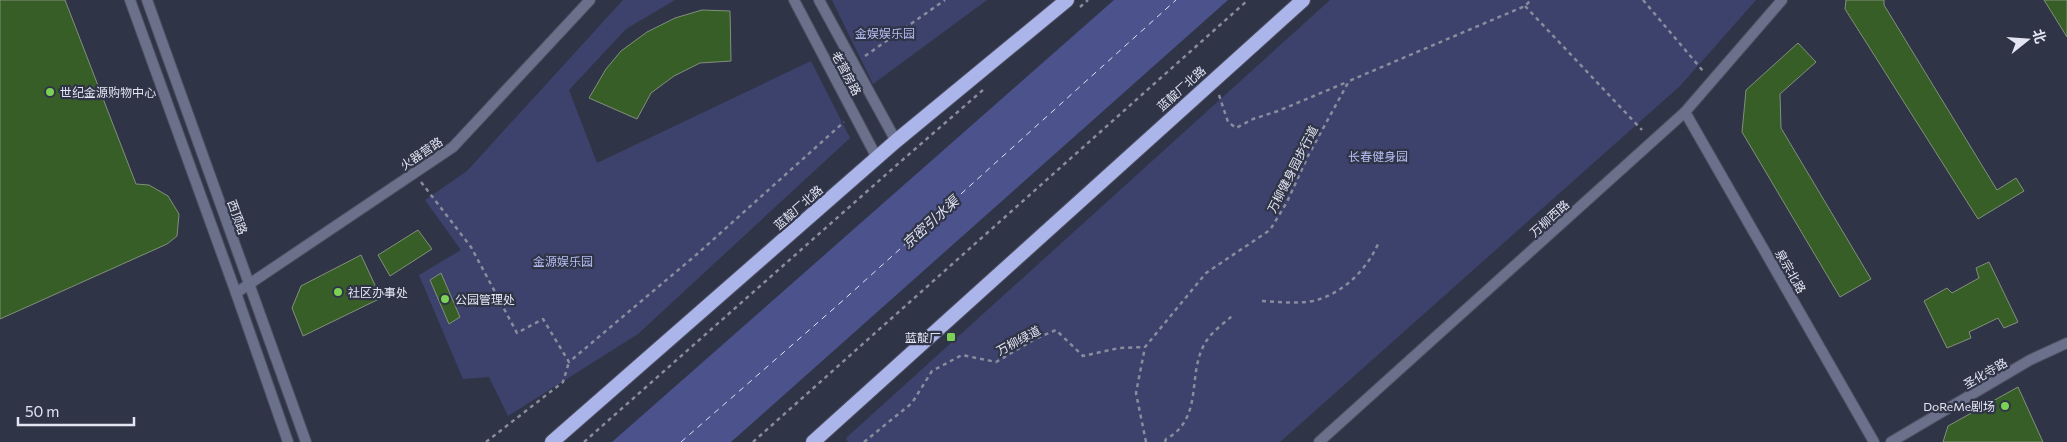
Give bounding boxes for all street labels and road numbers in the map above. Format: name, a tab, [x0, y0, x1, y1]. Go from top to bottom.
street label: 老营房路	[830, 49, 864, 97]
street label: 蓝靛厂北路	[1154, 63, 1208, 113]
street label: 万柳健身园步行道	[1264, 123, 1320, 215]
street label: 火器营路	[397, 134, 445, 172]
street label: 蓝靛厂北路	[771, 182, 825, 232]
street label: 万柳西路	[1526, 197, 1572, 239]
street label: 西顶路	[225, 198, 251, 236]
street label: 泉宗北路	[1773, 247, 1809, 295]
street label: 万柳绿道	[994, 323, 1042, 357]
street label: 圣化寺路	[1961, 355, 2009, 391]

